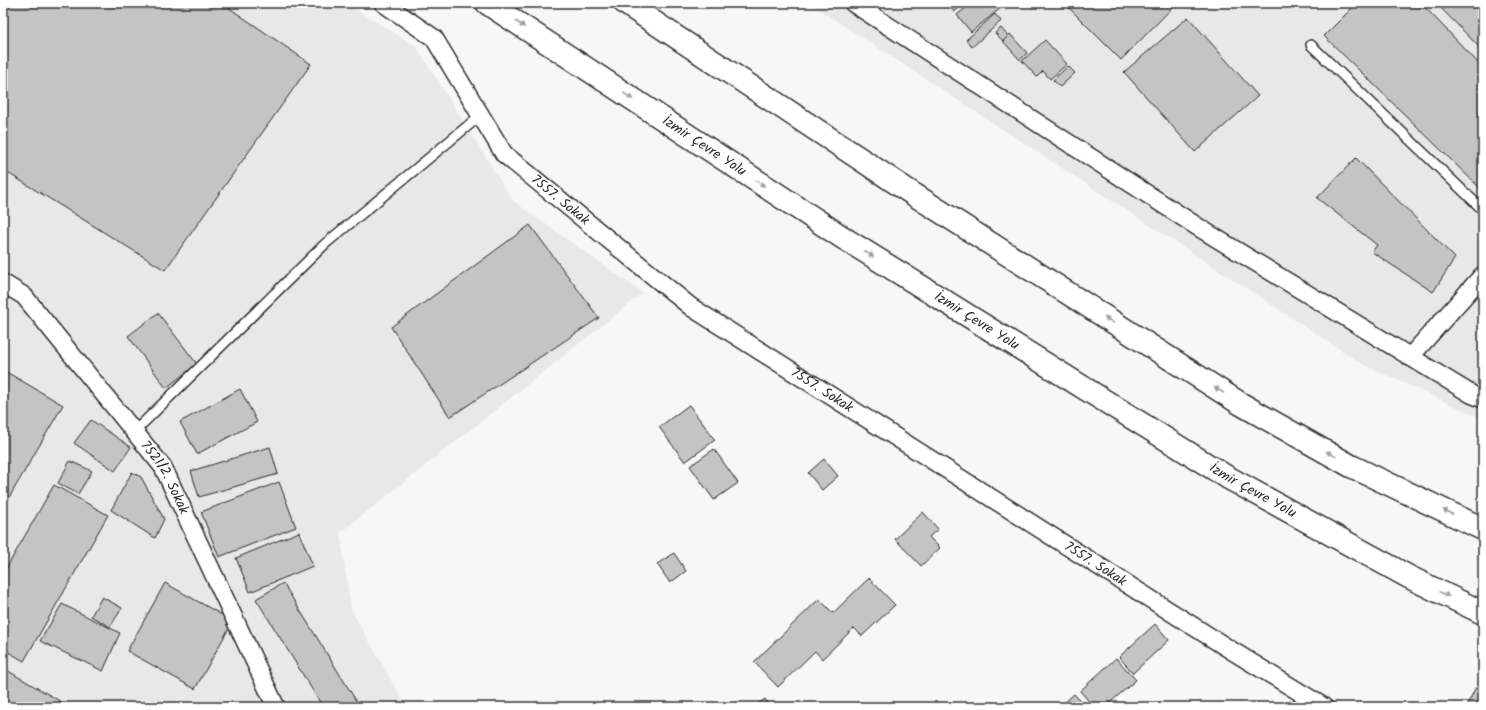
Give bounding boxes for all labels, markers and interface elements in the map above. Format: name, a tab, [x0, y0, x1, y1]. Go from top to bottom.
one-way arrow	[515, 20, 525, 28]
one-way arrow	[623, 92, 634, 100]
street label: İzmir Çevre Yolu	[657, 110, 751, 182]
street label: 7557. Sokak	[526, 169, 595, 231]
one-way arrow	[755, 179, 765, 187]
one-way arrow	[864, 250, 874, 258]
street label: İzmir Çevre Yolu	[930, 286, 1024, 356]
one-way arrow	[1103, 316, 1115, 323]
street label: 7557. Sokak	[786, 362, 858, 419]
one-way arrow	[1213, 386, 1224, 393]
street label: 7521/2. Sokak	[135, 436, 195, 518]
one-way arrow	[1325, 451, 1337, 458]
street label: İzmir Çevre Yolu	[1205, 457, 1301, 524]
one-way arrow	[1442, 509, 1453, 516]
street label: 7557. Sokak	[1060, 536, 1131, 592]
one-way arrow	[1438, 591, 1450, 597]

